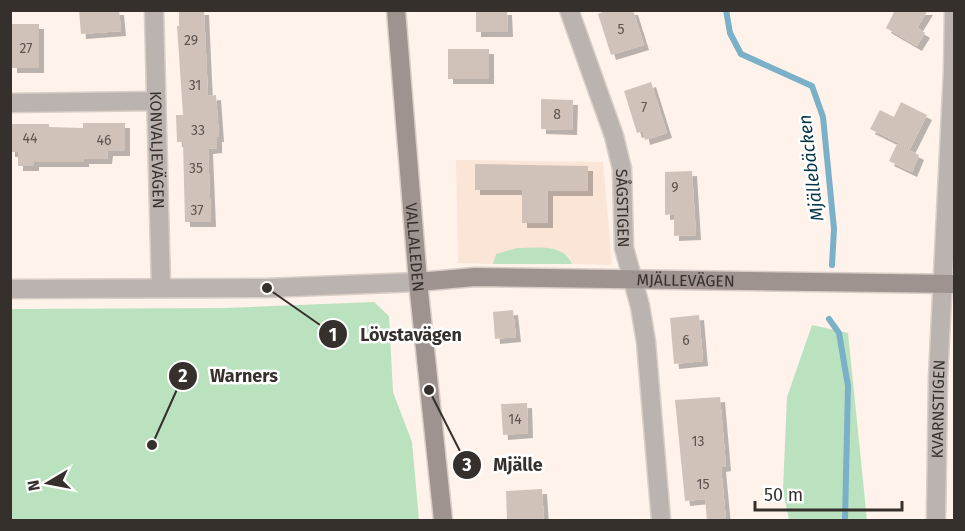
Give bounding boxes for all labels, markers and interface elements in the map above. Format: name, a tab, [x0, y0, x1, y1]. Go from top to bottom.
house number: 5	[617, 21, 625, 38]
house number: 29	[184, 32, 198, 49]
house number: 27	[19, 40, 33, 57]
house number: 31	[189, 77, 201, 94]
street label: KONVALJEVÄGEN	[147, 91, 169, 209]
house number: 7	[641, 99, 647, 116]
house number: 8	[553, 106, 561, 123]
water label: Mjällebäcken	[794, 113, 828, 223]
house number: 33	[191, 122, 205, 139]
house number: 44	[23, 130, 38, 147]
house number: 46	[97, 132, 111, 149]
house number: 35	[189, 160, 203, 177]
street label: SÅGSTIGEN	[612, 169, 633, 248]
house number: 9	[671, 179, 679, 196]
house number: 37	[190, 202, 204, 219]
street label: VALLALEDEN	[402, 202, 428, 293]
street label: MJÄLLEVÄGEN	[636, 270, 735, 290]
callout: Lövstavägen	[318, 316, 474, 352]
text: 1	[329, 324, 337, 346]
text: Lövstavägen	[360, 324, 462, 346]
house number: 6	[682, 332, 690, 349]
callout: Warners	[168, 358, 290, 394]
street label: KVARNSTIGEN	[927, 359, 948, 459]
text: 2	[178, 365, 188, 387]
text: Warners	[210, 365, 278, 387]
house number: 14	[508, 411, 522, 428]
house number: 13	[691, 433, 705, 450]
callout: Mjälle	[452, 447, 555, 483]
north arrow	[18, 453, 78, 513]
text: 3	[461, 454, 472, 476]
text: Mjälle	[493, 454, 543, 476]
scale bar	[755, 474, 902, 512]
house number: 15	[696, 476, 710, 493]
text: N	[23, 479, 44, 492]
text: 50 m	[764, 484, 803, 506]

